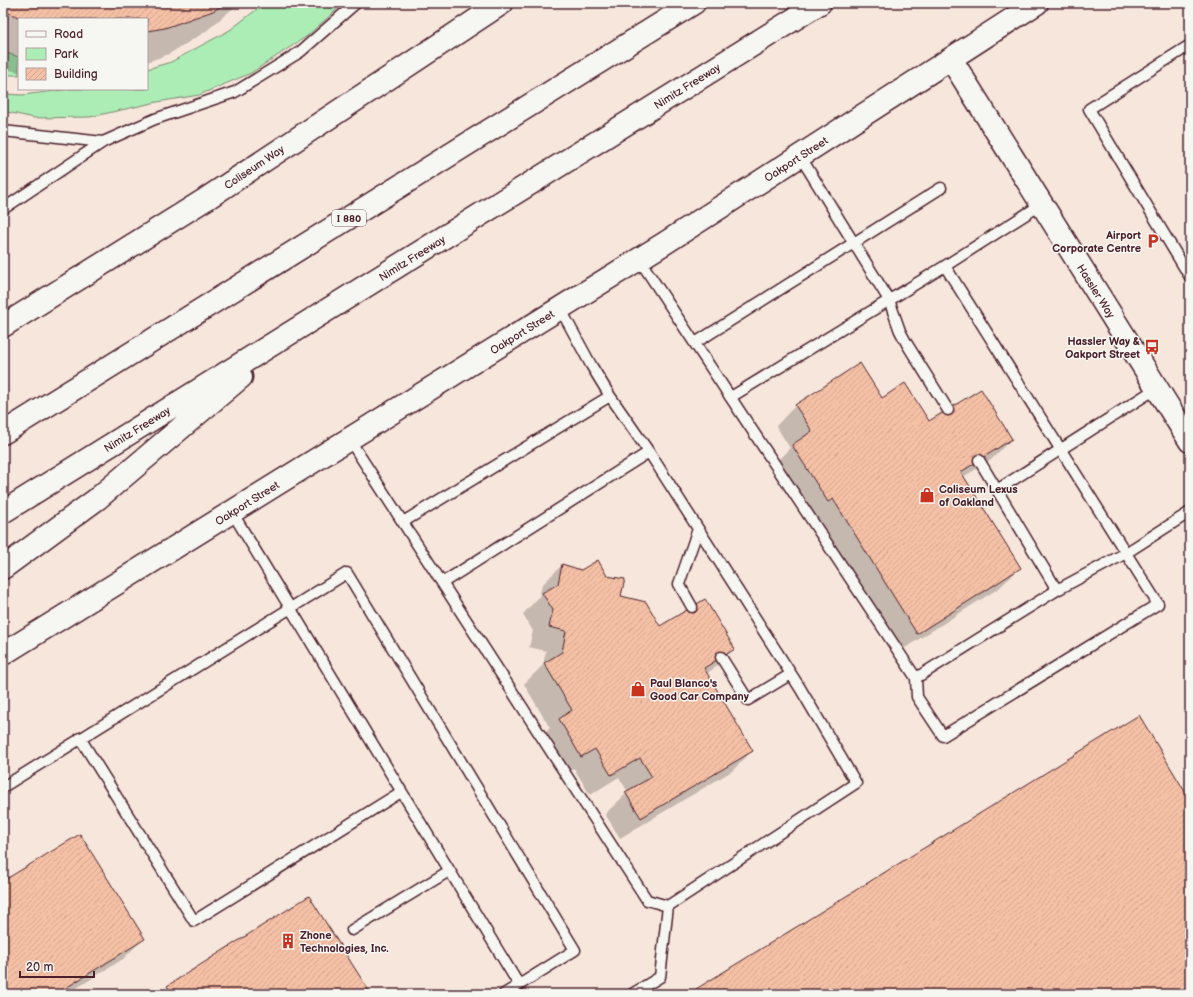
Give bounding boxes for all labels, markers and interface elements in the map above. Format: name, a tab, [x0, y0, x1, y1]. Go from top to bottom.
legend	[18, 18, 148, 90]
text: Road	[54, 27, 83, 42]
text: Park	[54, 47, 78, 62]
street label: Nimitz Freeway	[652, 61, 723, 112]
text: Building	[54, 67, 98, 82]
street label: Oakport Street	[762, 134, 831, 185]
street label: Coliseum Way	[222, 143, 287, 192]
road number: I 880	[332, 210, 366, 226]
place label: Airport Corporate Centre	[1052, 229, 1141, 255]
parking icon: Airport Corporate Centre	[1144, 232, 1162, 250]
street label: Nimitz Freeway	[377, 233, 448, 284]
street label: Hassler Way	[1074, 262, 1117, 321]
street label: Oakport Street	[488, 307, 557, 357]
place label: Hassler Way & Oakport Street	[1065, 335, 1140, 361]
bus stop icon: Hassler Way & Oakport Street	[1143, 338, 1161, 356]
street label: Nimitz Freeway	[102, 404, 173, 455]
street label: Oakport Street	[213, 478, 282, 528]
place label: Coliseum Lexus of Oakland	[939, 483, 1018, 509]
shop icon: Coliseum Lexus of Oakland	[918, 486, 936, 504]
place label: Paul Blanco's Good Car Company	[650, 677, 749, 703]
shop icon: Paul Blanco's Good Car Company	[629, 680, 647, 698]
place label: Zhone Technologies, Inc.	[300, 929, 389, 955]
building icon: Zhone Technologies, Inc.	[279, 932, 297, 950]
scale bar	[20, 953, 94, 979]
text: 20 m	[26, 960, 53, 975]

